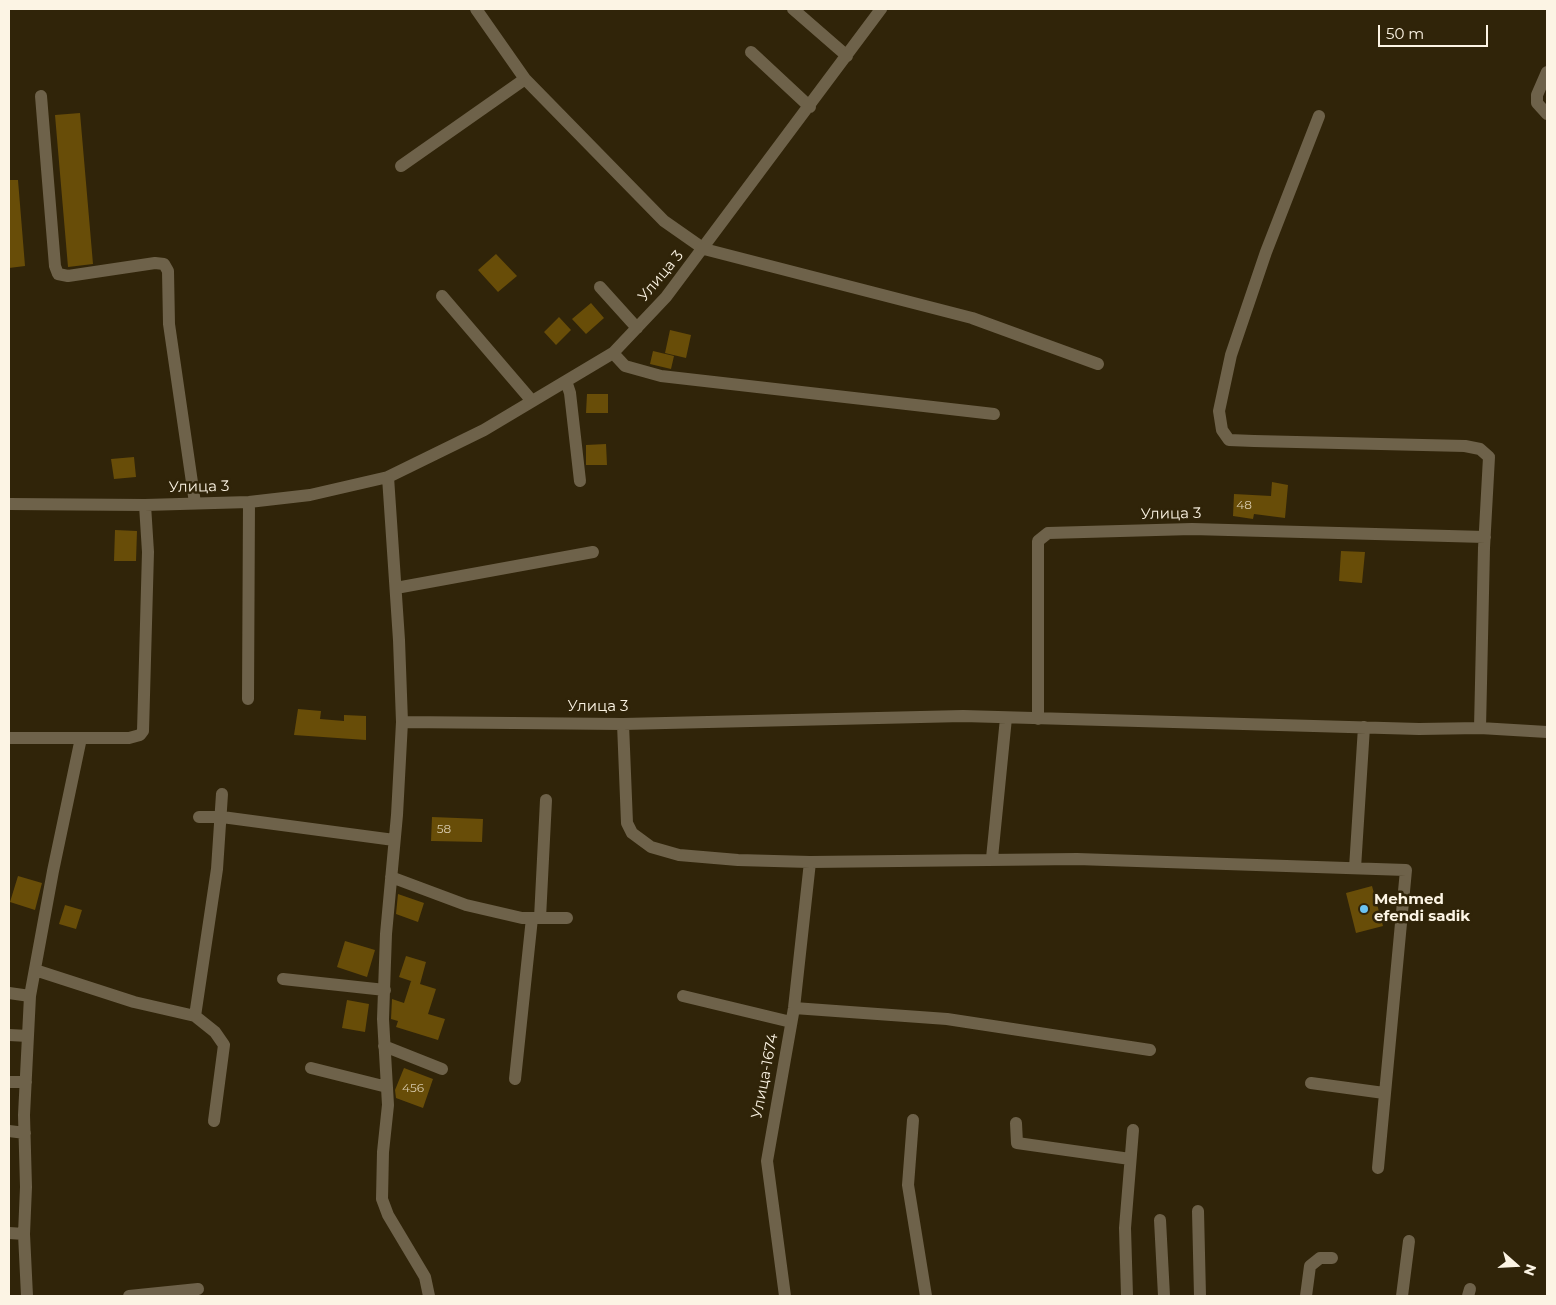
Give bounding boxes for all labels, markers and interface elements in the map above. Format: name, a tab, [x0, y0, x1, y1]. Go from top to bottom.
scale bar	[1381, 15, 1491, 47]
text: 50 m	[1386, 24, 1424, 43]
street label: Улица 3	[635, 247, 687, 305]
street label: Улица 3	[168, 477, 230, 497]
house number: 48	[1236, 498, 1252, 512]
street label: Улица 3	[1140, 504, 1202, 524]
street label: Улица 3	[568, 698, 628, 716]
house number: 58	[437, 822, 451, 836]
place label: Mehmed efendi sadik	[1374, 891, 1470, 926]
marker: Mehmed efendi sadik	[1358, 903, 1370, 915]
street label: Улица-1674	[748, 1032, 782, 1120]
house number: 456	[402, 1081, 424, 1095]
north arrow	[1491, 1240, 1541, 1290]
text: N	[1520, 1262, 1541, 1278]

